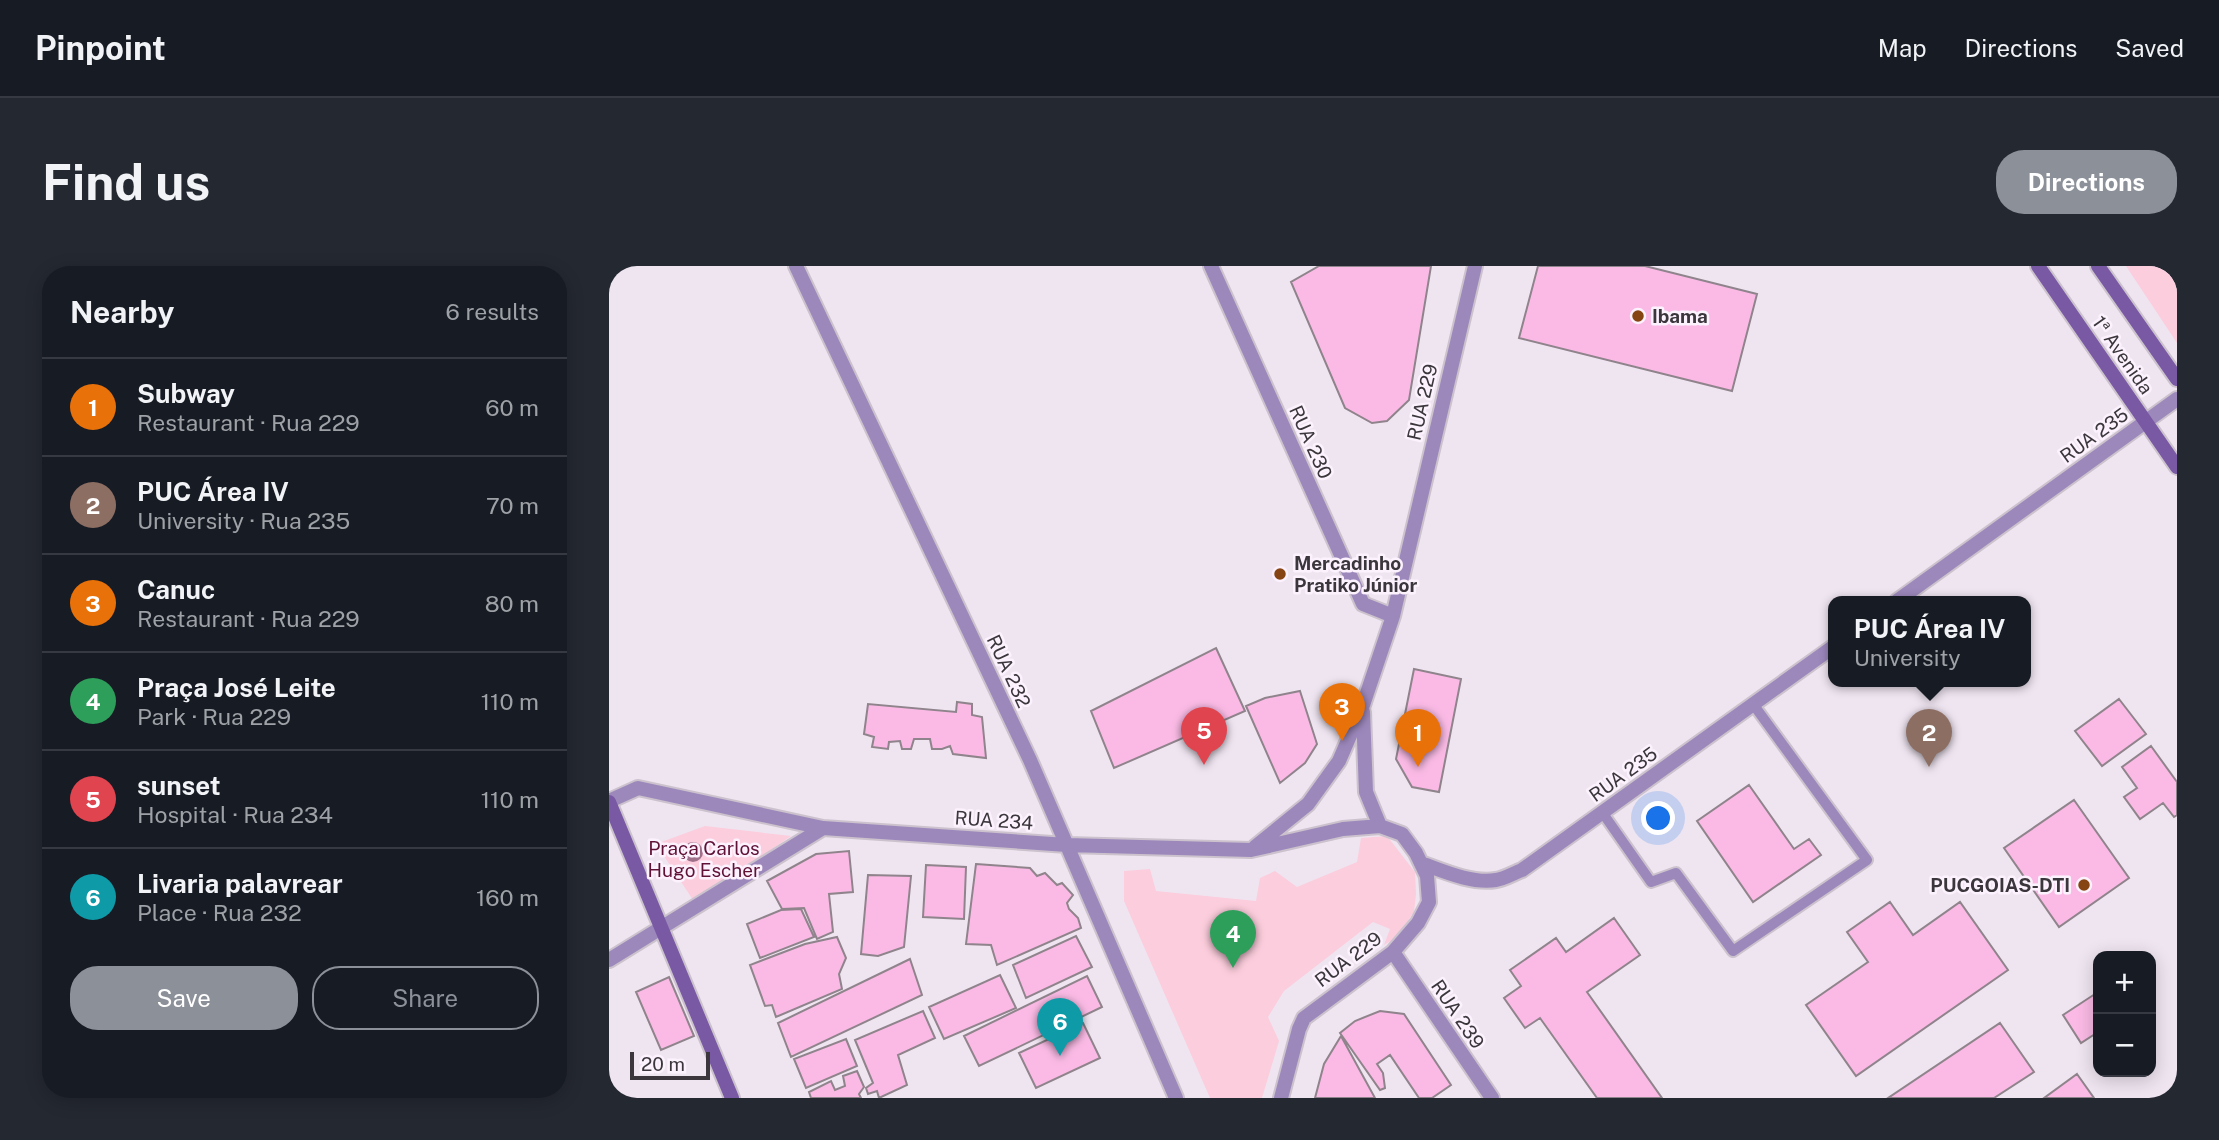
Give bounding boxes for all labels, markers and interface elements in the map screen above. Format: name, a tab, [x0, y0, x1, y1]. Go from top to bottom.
text: Pinpoint	[35, 29, 166, 67]
text: Map	[1878, 34, 1927, 62]
text: Directions	[1965, 34, 2077, 62]
text: Saved	[2115, 34, 2184, 62]
button: Directions	[1996, 150, 2177, 214]
text: Find us	[42, 153, 210, 211]
text: Nearby	[70, 294, 174, 330]
text: 6 results	[446, 298, 539, 325]
place label: Ibama	[1652, 305, 1708, 327]
marker: Ibama	[1630, 308, 1646, 324]
street label: 1ª Avenida	[2088, 312, 2158, 398]
street label: RUA 229	[1403, 362, 1441, 442]
text: Subway	[137, 378, 235, 409]
text: 1	[88, 394, 98, 421]
text: 60 m	[485, 394, 539, 421]
street label: RUA 230	[1285, 402, 1337, 482]
street label: RUA 235	[2056, 403, 2132, 467]
text: Restaurant · Rua 229	[137, 409, 360, 436]
text: PUC Área IV	[137, 476, 289, 507]
text: 2	[86, 492, 100, 519]
text: 70 m	[486, 492, 539, 519]
text: University · Rua 235	[137, 507, 350, 534]
place label: Mercadinho Pratiko Júnior	[1294, 552, 1417, 596]
marker: Mercadinho Pratiko Júnior	[1272, 566, 1288, 582]
text: Canuc	[137, 574, 215, 605]
text: 3	[85, 590, 101, 617]
text: 80 m	[485, 590, 539, 617]
popup	[1828, 596, 2031, 687]
text: Restaurant · Rua 229	[137, 605, 360, 632]
text: PUC Área IV	[1854, 613, 2005, 644]
street label: RUA 232	[983, 631, 1035, 711]
text: University	[1854, 644, 1961, 671]
text: Praça José Leite	[137, 672, 336, 703]
pin: 3	[1319, 683, 1365, 741]
text: 4	[85, 688, 101, 715]
text: 110 m	[481, 688, 539, 715]
text: Park · Rua 229	[137, 703, 291, 730]
pin: 5	[1181, 707, 1227, 765]
pin: 1	[1395, 709, 1441, 767]
pin: 2	[1906, 709, 1952, 767]
street label: RUA 235	[1585, 742, 1661, 806]
text: sunset	[137, 770, 221, 801]
text: 5	[85, 786, 101, 813]
text: 110 m	[481, 786, 539, 813]
text: Hospital · Rua 234	[137, 801, 333, 828]
your location	[1641, 801, 1675, 835]
street label: RUA 234	[954, 806, 1034, 834]
park label: Praça Carlos Hugo Escher	[648, 837, 760, 881]
text: Livaria palavrear	[137, 868, 343, 899]
place label: PUCGOIAS-DTI	[1930, 874, 2070, 896]
marker: PUCGOIAS-DTI	[2076, 877, 2092, 893]
text: 6	[85, 884, 101, 911]
text: 160 m	[476, 884, 539, 911]
text: Place · Rua 232	[137, 899, 302, 926]
pin: 4	[1210, 910, 1256, 968]
street label: RUA 229	[1310, 927, 1386, 991]
map controls	[2093, 951, 2156, 1077]
button: +	[2093, 951, 2156, 1014]
button: Save	[70, 966, 298, 1030]
button: Share	[312, 966, 539, 1030]
street label: RUA 239	[1427, 975, 1489, 1053]
pin: 6	[1037, 998, 1083, 1056]
button: −	[2093, 1014, 2156, 1077]
scale bar	[630, 1049, 711, 1081]
text: 20 m	[641, 1053, 685, 1075]

